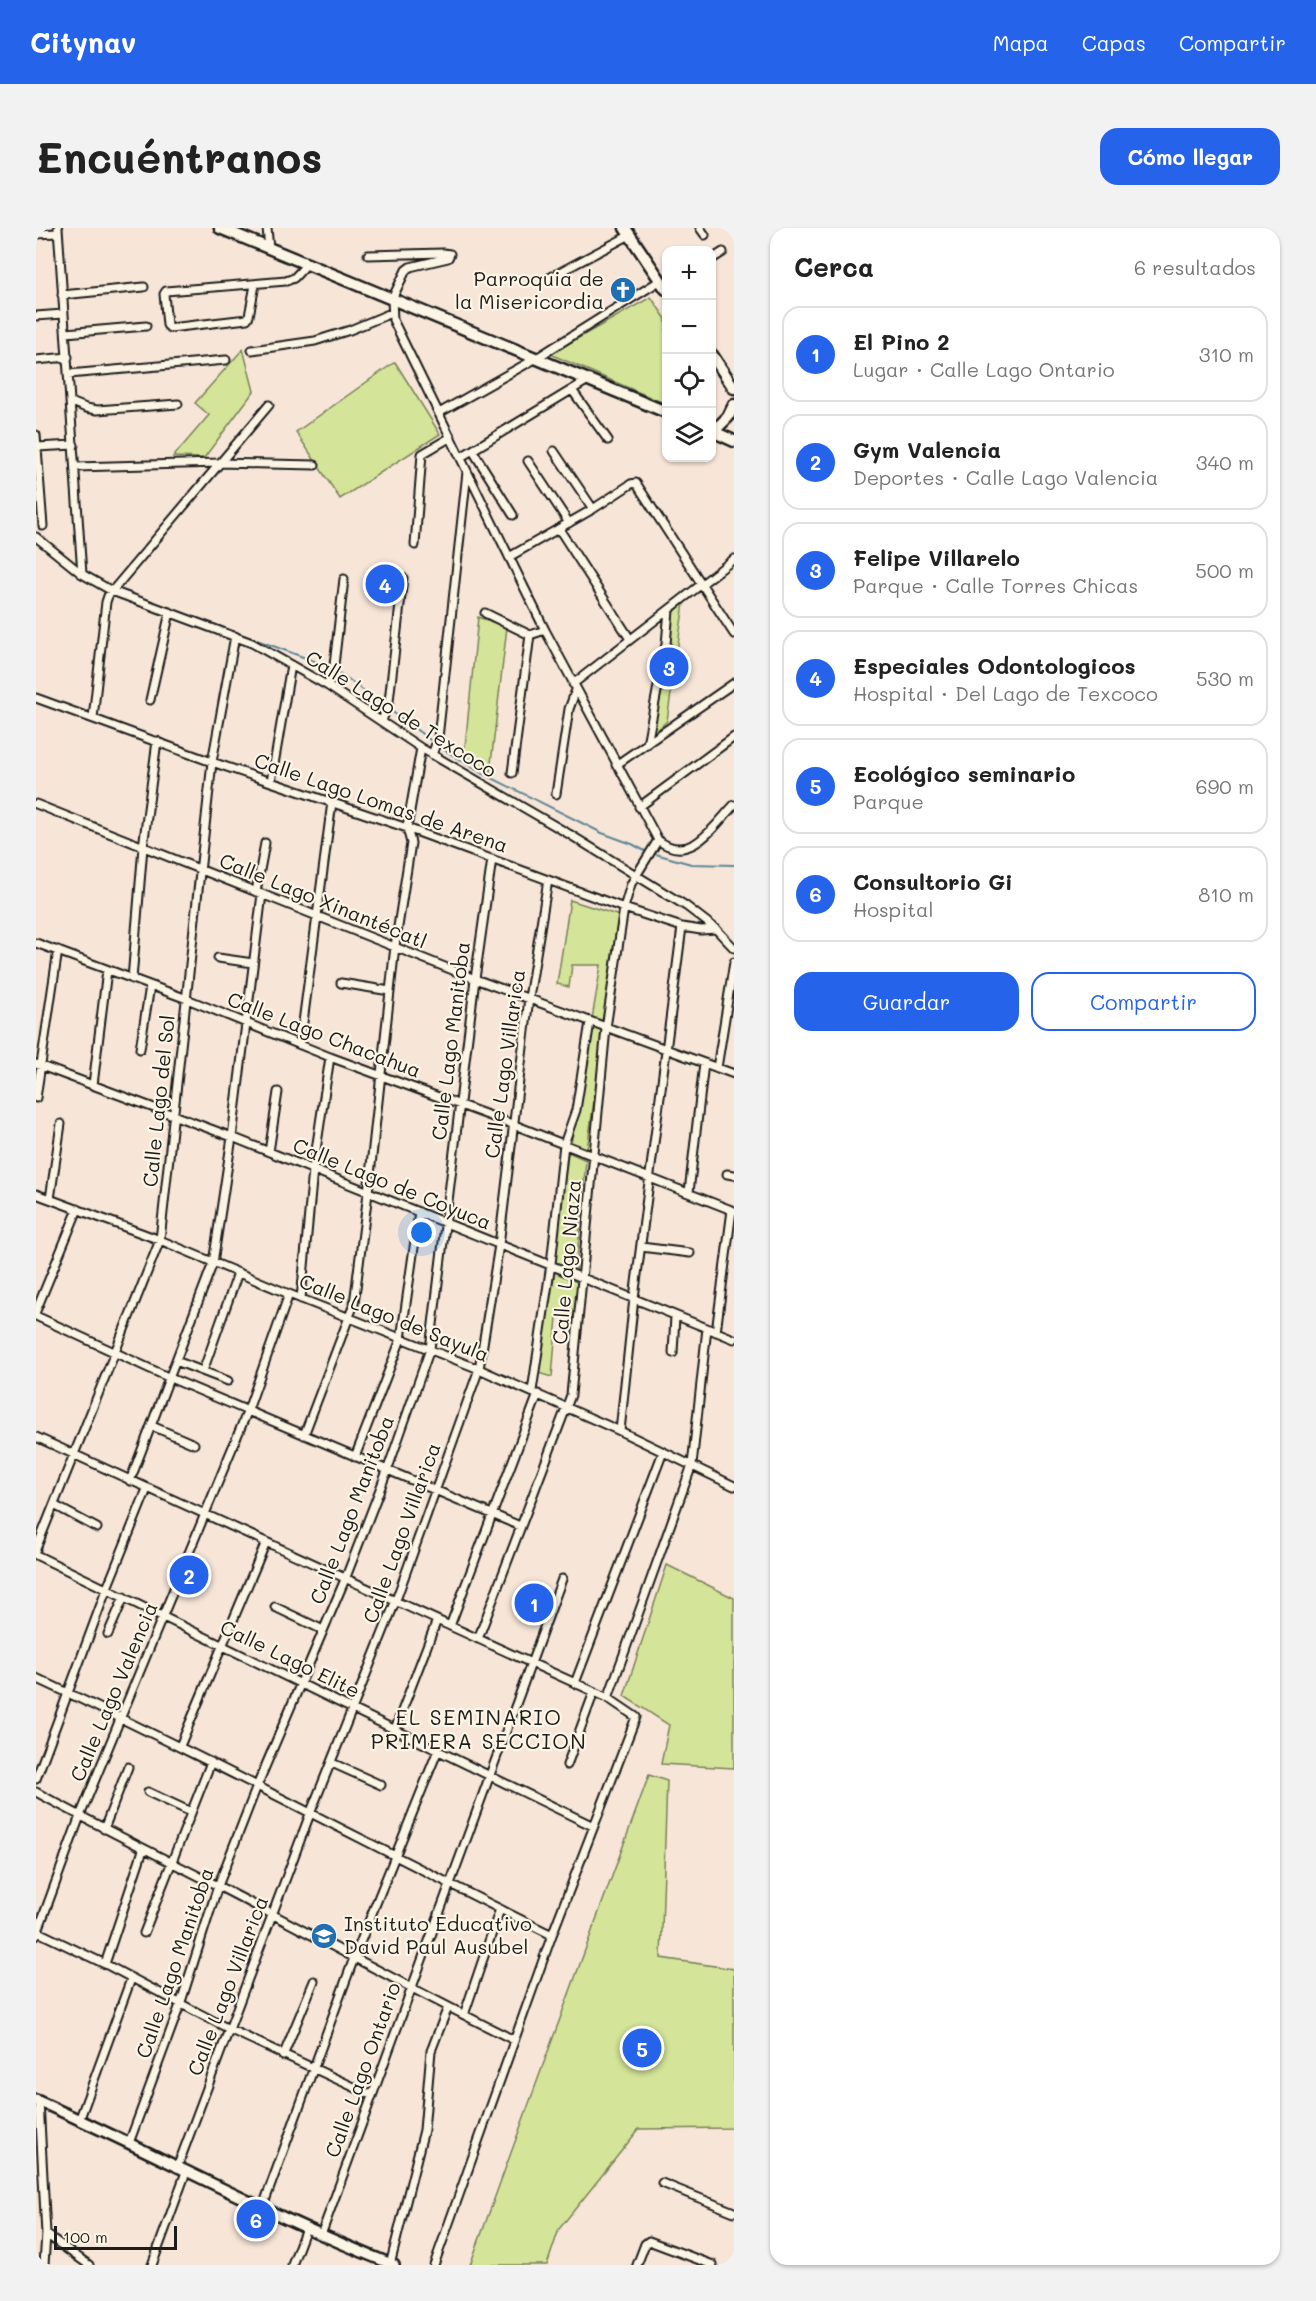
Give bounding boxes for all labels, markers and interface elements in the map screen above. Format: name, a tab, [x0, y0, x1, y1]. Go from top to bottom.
text: Citynav	[30, 24, 136, 60]
text: Mapa	[993, 29, 1049, 56]
text: Capas	[1082, 29, 1146, 56]
text: Compartir	[1179, 29, 1286, 56]
button: Cómo llegar	[1100, 128, 1280, 185]
text: Encuéntranos	[36, 129, 322, 184]
map controls	[662, 246, 716, 462]
button: +	[662, 246, 716, 300]
text: Cerca	[794, 250, 874, 284]
text: 6 resultados	[1134, 254, 1256, 280]
place label: Parroquia de la Misericordia	[455, 265, 604, 314]
church icon: Parroquia de la Misericordia	[608, 275, 638, 305]
button: −	[662, 300, 716, 354]
text: El Pino 2	[853, 327, 950, 356]
text: 1	[811, 341, 820, 367]
text: 310 m	[1199, 341, 1254, 367]
button: locate	[662, 354, 716, 408]
text: Lugar · Calle Lago Ontario	[853, 356, 1115, 382]
button: layers	[662, 408, 716, 462]
text: Gym Valencia	[853, 435, 1001, 464]
text: 2	[810, 449, 821, 475]
text: 340 m	[1196, 449, 1254, 475]
text: Deportes · Calle Lago Valencia	[853, 464, 1158, 490]
text: Felipe Villarelo	[853, 543, 1020, 572]
text: 3	[810, 557, 822, 583]
text: 500 m	[1195, 557, 1254, 583]
pin: 4	[366, 562, 404, 606]
text: Parque · Calle Torres Chicas	[853, 572, 1138, 598]
street label: Calle Lago de Texcoco	[301, 644, 502, 783]
pin: 3	[650, 644, 688, 690]
text: Especiales Odontologicos	[853, 651, 1136, 680]
text: 4	[809, 665, 822, 691]
text: 530 m	[1196, 665, 1254, 691]
text: Hospital · Del Lago de Texcoco	[853, 680, 1158, 706]
street label: Calle Lago Lomas de Arena	[251, 746, 512, 858]
text: Ecológico seminario	[853, 759, 1075, 788]
text: 5	[810, 773, 821, 799]
text: 690 m	[1195, 773, 1254, 799]
text: Parque	[853, 788, 924, 814]
street label: Calle Lago Xinantécatl	[216, 847, 431, 954]
text: Consultorio Gi	[853, 867, 1013, 896]
text: 6	[809, 881, 822, 907]
text: 810 m	[1198, 881, 1254, 907]
text: Hospital	[853, 896, 934, 922]
street label: Calle Lago Manitoba	[425, 940, 475, 1142]
street label: Calle Lago Villarica	[478, 968, 530, 1160]
button: Guardar	[794, 972, 1019, 1031]
button: Compartir	[1031, 972, 1256, 1031]
street label: Calle Lago Chacahua	[224, 985, 425, 1083]
street label: Calle Lago del Sol	[136, 1013, 180, 1188]
street label: Calle Lago de Coyuca	[289, 1131, 495, 1235]
street label: Calle Lago Niaza	[546, 1178, 586, 1345]
your location	[407, 1218, 436, 1247]
street label: Calle Lago de Sayula	[296, 1267, 493, 1367]
street label: Calle Lago Manitoba	[303, 1412, 399, 1608]
street label: Calle Lago Villarica	[356, 1439, 446, 1626]
pin: 2	[170, 1552, 208, 1598]
pin: 1	[514, 1580, 554, 1626]
street label: Calle Lago Valencia	[63, 1598, 163, 1785]
street label: Calle Lago Elite	[216, 1613, 365, 1703]
district label: EL SEMINARIO PRIMERA SECCION	[371, 1703, 587, 1754]
street label: Calle Lago Manitoba	[129, 1864, 219, 2061]
street label: Calle Lago Villarica	[181, 1892, 273, 2079]
place label: Instituto Educativo David Paul Ausubel	[344, 1910, 532, 1959]
school or university icon: Instituto Educativo David Paul Ausubel	[309, 1921, 339, 1951]
street label: Calle Lago Ontario	[318, 1978, 406, 2161]
pin: 5	[622, 2026, 662, 2070]
pin: 6	[236, 2196, 276, 2242]
scale bar	[54, 2223, 177, 2250]
text: 100 m	[63, 2226, 108, 2247]

